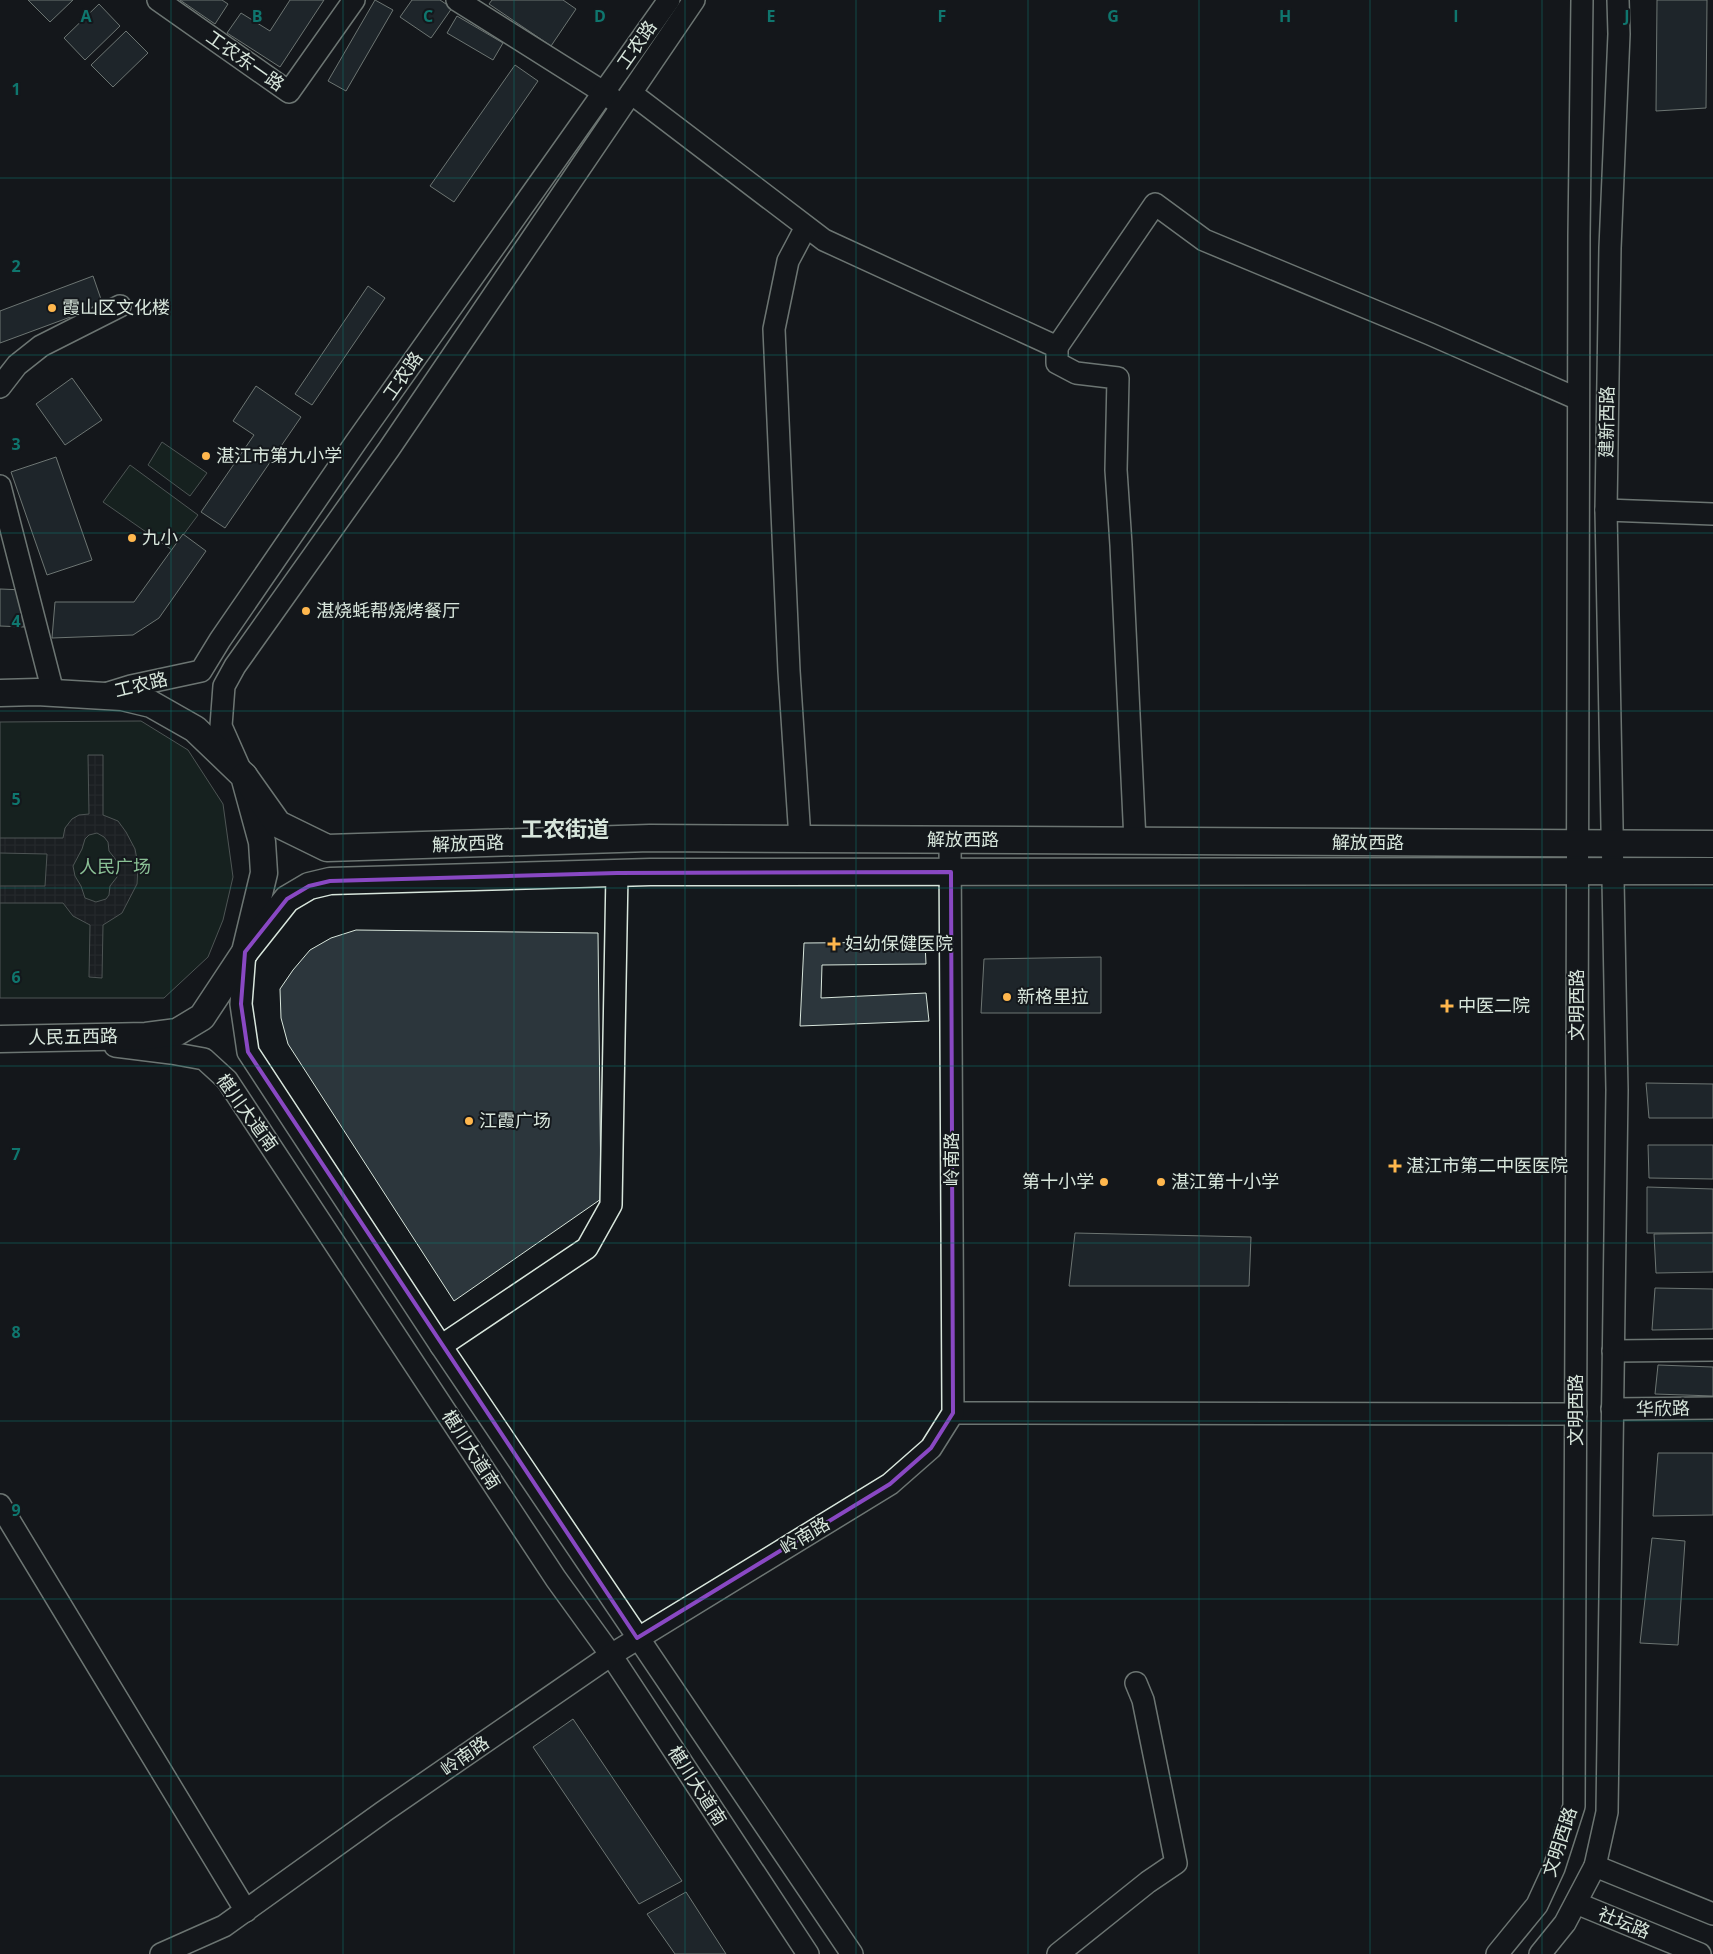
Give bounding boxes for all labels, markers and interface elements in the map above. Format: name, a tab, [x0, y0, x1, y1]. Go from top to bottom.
text: A	[80, 5, 92, 27]
text: B	[252, 5, 262, 27]
text: C	[423, 5, 433, 27]
text: D	[594, 5, 606, 27]
text: E	[767, 5, 776, 27]
text: F	[938, 5, 946, 27]
text: G	[1107, 5, 1119, 27]
text: H	[1279, 5, 1291, 27]
text: I	[1453, 5, 1459, 27]
text: J	[1622, 5, 1630, 27]
street label: 工农路	[611, 15, 661, 73]
street label: 工农东一路	[202, 25, 289, 96]
text: 1	[11, 78, 21, 100]
text: 2	[11, 255, 21, 277]
place label: 霞山区文化楼	[62, 295, 170, 319]
marker: 霞山区文化楼	[46, 302, 58, 314]
street label: 工农路	[377, 346, 427, 404]
street label: 建新西路	[1593, 386, 1619, 458]
text: 3	[11, 433, 21, 455]
place label: 湛江市第九小学	[216, 443, 342, 467]
marker: 湛江市第九小学	[200, 450, 212, 462]
place label: 九小	[142, 525, 178, 549]
marker: 九小	[126, 532, 138, 544]
place label: 湛烧蚝帮烧烤餐厅	[316, 598, 460, 622]
marker: 湛烧蚝帮烧烤餐厅	[300, 605, 312, 617]
text: 4	[11, 610, 21, 632]
street label: 工农路	[112, 666, 170, 702]
text: 5	[11, 788, 21, 810]
district label: 工农街道	[521, 813, 609, 843]
street label: 解放西路	[927, 827, 999, 851]
street label: 解放西路	[432, 830, 504, 856]
street label: 解放西路	[1332, 830, 1404, 854]
park label: 人民广场	[79, 854, 151, 878]
place label: 妇幼保健医院	[845, 931, 953, 955]
marker: 妇幼保健医院	[827, 937, 841, 951]
text: 6	[11, 966, 21, 988]
street label: 文明西路	[1564, 969, 1588, 1041]
place label: 新格里拉	[1017, 984, 1089, 1008]
marker: 新格里拉	[1001, 991, 1013, 1003]
place label: 中医二院	[1458, 993, 1530, 1017]
marker: 中医二院	[1440, 999, 1454, 1013]
street label: 人民五西路	[28, 1023, 118, 1049]
street label: 椹川大道南	[212, 1069, 284, 1156]
place label: 江霞广场	[479, 1108, 551, 1132]
marker: 江霞广场	[463, 1115, 475, 1127]
street label: 岭南路	[939, 1132, 963, 1186]
text: 7	[11, 1143, 21, 1165]
place label: 湛江市第二中医医院	[1406, 1153, 1568, 1177]
marker: 湛江市第二中医医院	[1388, 1159, 1402, 1173]
place label: 第十小学	[1022, 1169, 1094, 1193]
place label: 湛江第十小学	[1171, 1169, 1279, 1193]
marker: 第十小学	[1098, 1176, 1110, 1188]
marker: 湛江第十小学	[1155, 1176, 1167, 1188]
text: 8	[11, 1321, 21, 1343]
street label: 文明西路	[1563, 1374, 1587, 1446]
street label: 华欣路	[1636, 1396, 1690, 1420]
street label: 椹川大道南	[437, 1405, 506, 1494]
text: 9	[11, 1499, 21, 1521]
street label: 岭南路	[775, 1511, 834, 1559]
street label: 岭南路	[435, 1730, 493, 1780]
street label: 椹川大道南	[663, 1741, 732, 1830]
street label: 文明西路	[1537, 1804, 1582, 1880]
street label: 社坛路	[1595, 1901, 1654, 1943]

